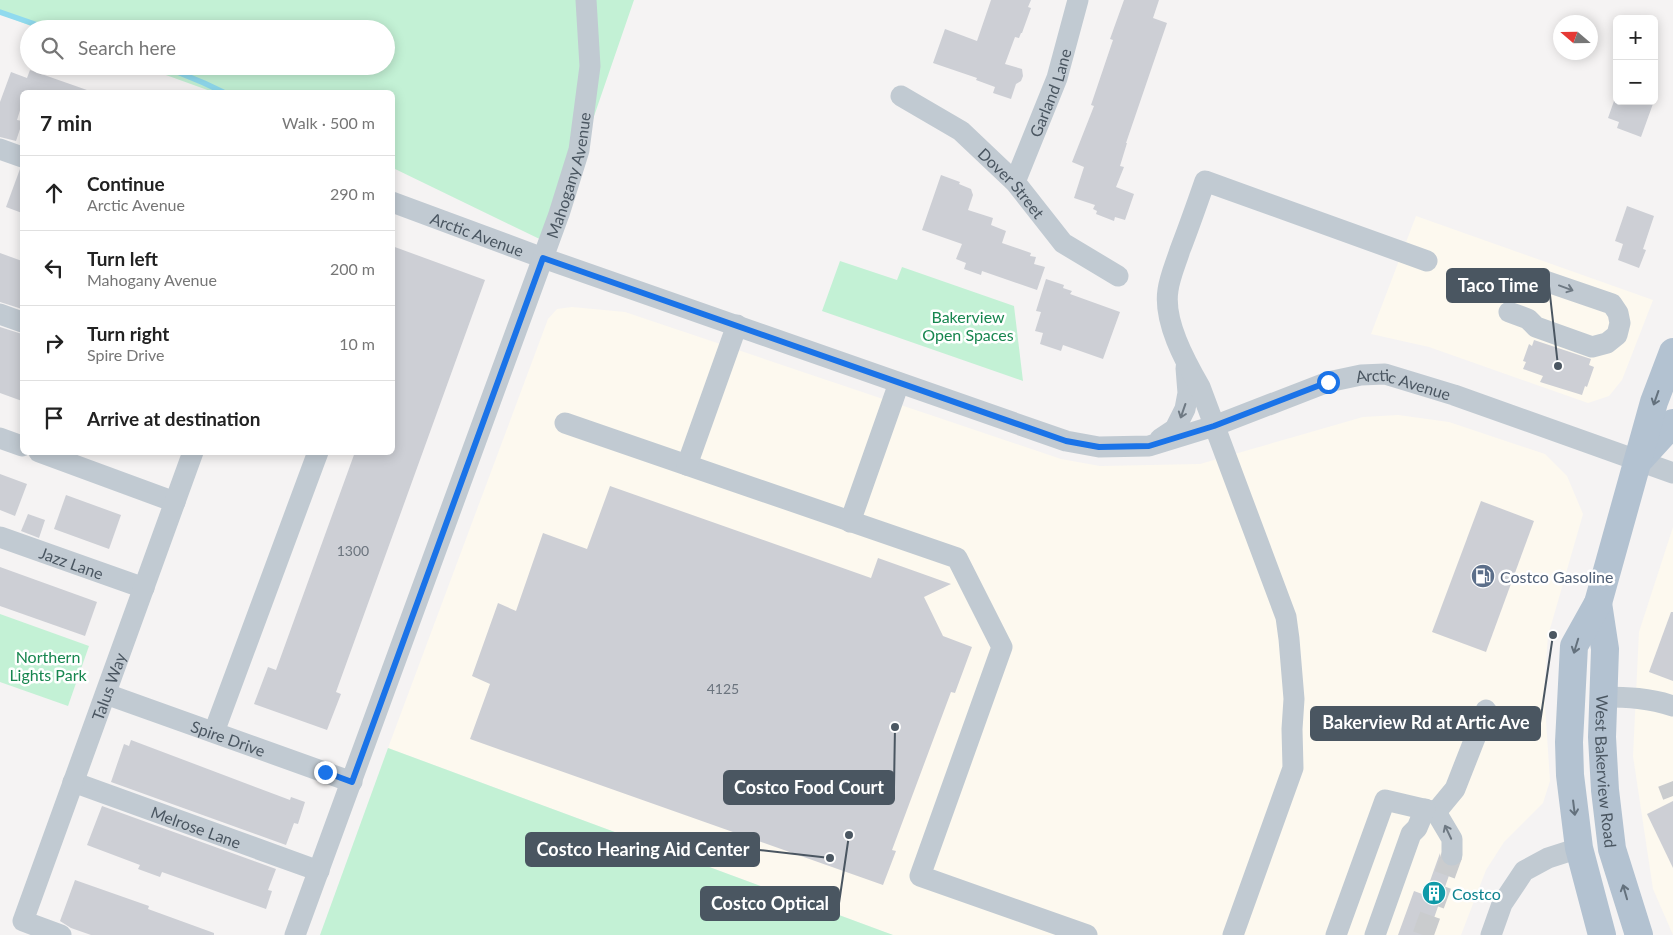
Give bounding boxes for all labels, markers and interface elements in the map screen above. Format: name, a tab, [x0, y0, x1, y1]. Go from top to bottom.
north arrow	[1553, 15, 1598, 60]
map controls	[1613, 15, 1658, 105]
button: +	[1613, 15, 1658, 60]
search box	[20, 20, 395, 75]
icon: search	[38, 34, 66, 62]
text: Search here	[78, 36, 176, 59]
street label: Garland Lane	[1025, 46, 1074, 140]
button: −	[1613, 60, 1658, 105]
text: 7 min	[40, 110, 92, 135]
street label: Mahogany Avenue	[542, 111, 593, 241]
text: Walk · 500 m	[282, 113, 375, 132]
street label: Dover Street	[975, 143, 1049, 222]
text: Continue	[87, 172, 165, 195]
icon: ahead	[40, 179, 68, 207]
text: 290 m	[330, 184, 375, 203]
text: Arctic Avenue	[87, 195, 185, 214]
street label: Arctic Avenue	[428, 208, 527, 260]
text: Turn left	[87, 247, 158, 270]
icon: left	[40, 254, 68, 282]
text: 200 m	[330, 259, 375, 278]
callout: Taco Time	[1447, 269, 1549, 302]
text: Mahogany Avenue	[87, 270, 217, 289]
text: Taco Time	[1458, 274, 1539, 296]
one-way arrow	[1558, 284, 1574, 293]
park label: Bakerview Open Spaces	[922, 307, 1014, 344]
text: Turn right	[87, 322, 169, 345]
icon: right	[40, 329, 68, 357]
text: 10 m	[339, 334, 375, 353]
text: Spire Drive	[87, 345, 165, 364]
street label: Arctic Avenue	[1354, 364, 1453, 403]
route start	[1317, 371, 1340, 394]
one-way arrow	[1651, 390, 1660, 406]
one-way arrow	[1178, 402, 1188, 418]
icon: arrive	[40, 404, 68, 432]
text: Arrive at destination	[87, 407, 260, 430]
street label: Jazz Lane	[37, 542, 106, 582]
house number: 1300	[337, 542, 369, 559]
fuel station icon: Costco Gasoline	[1470, 563, 1496, 589]
place label: Costco Gasoline	[1500, 567, 1613, 586]
one-way arrow	[1571, 638, 1581, 654]
park label: Northern Lights Park	[9, 647, 87, 684]
street label: Talus Way	[87, 649, 129, 723]
house number: 4125	[707, 680, 739, 697]
street label: West Bakerview Road	[1592, 694, 1621, 849]
callout: Bakerview Rd at Artic Ave	[1311, 707, 1540, 740]
text: Bakerview Rd at Artic Ave	[1322, 711, 1530, 733]
street label: Spire Drive	[189, 716, 268, 760]
route end	[314, 761, 337, 784]
callout: Costco Food Court	[724, 771, 894, 804]
text: Costco Food Court	[734, 776, 884, 798]
one-way arrow	[1569, 799, 1579, 815]
street label: Melrose Lane	[149, 802, 244, 852]
one-way arrow	[1443, 825, 1453, 840]
callout: Costco Hearing Aid Center	[526, 833, 759, 866]
text: Costco Hearing Aid Center	[537, 838, 750, 860]
building icon: Costco	[1421, 880, 1447, 906]
place label: Costco	[1452, 884, 1501, 903]
one-way arrow	[1620, 884, 1630, 900]
callout: Costco Optical	[701, 887, 839, 920]
text: Costco Optical	[711, 892, 829, 914]

